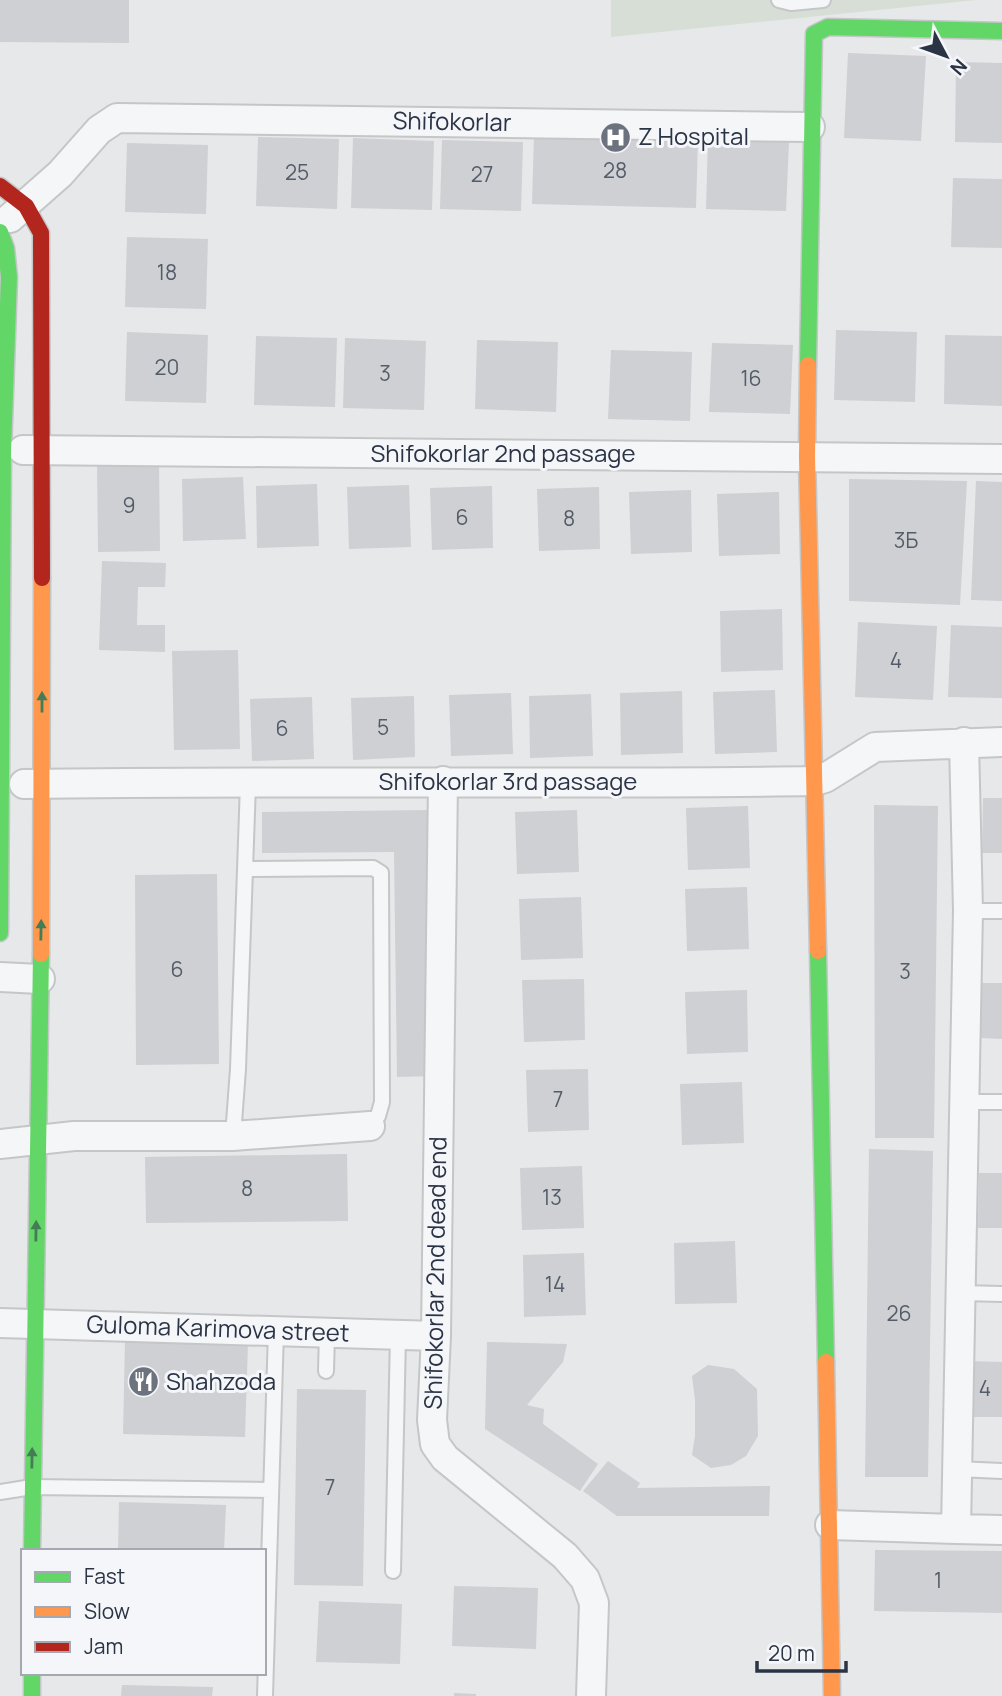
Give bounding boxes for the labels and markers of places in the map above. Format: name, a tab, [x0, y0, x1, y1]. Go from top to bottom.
place label: Z Hospital	[638, 119, 749, 152]
hospital icon: Z Hospital	[598, 120, 632, 154]
place label: Shahzoda	[166, 1364, 276, 1397]
restaurant icon: Shahzoda	[126, 1365, 160, 1399]

